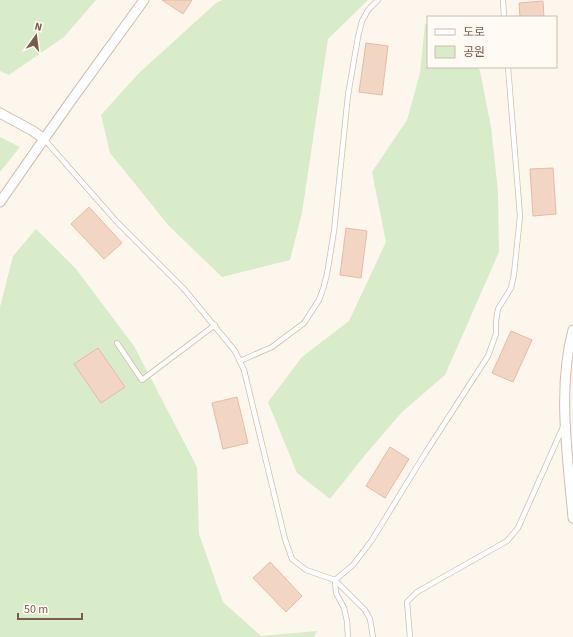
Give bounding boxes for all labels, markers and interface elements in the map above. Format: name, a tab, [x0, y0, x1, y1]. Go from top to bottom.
north arrow	[16, 16, 56, 56]
legend	[427, 16, 557, 68]
text: N	[33, 19, 44, 35]
text: 도로	[463, 24, 485, 41]
text: 공원	[463, 44, 485, 61]
scale bar	[18, 595, 82, 621]
text: 50 m	[24, 601, 48, 618]

